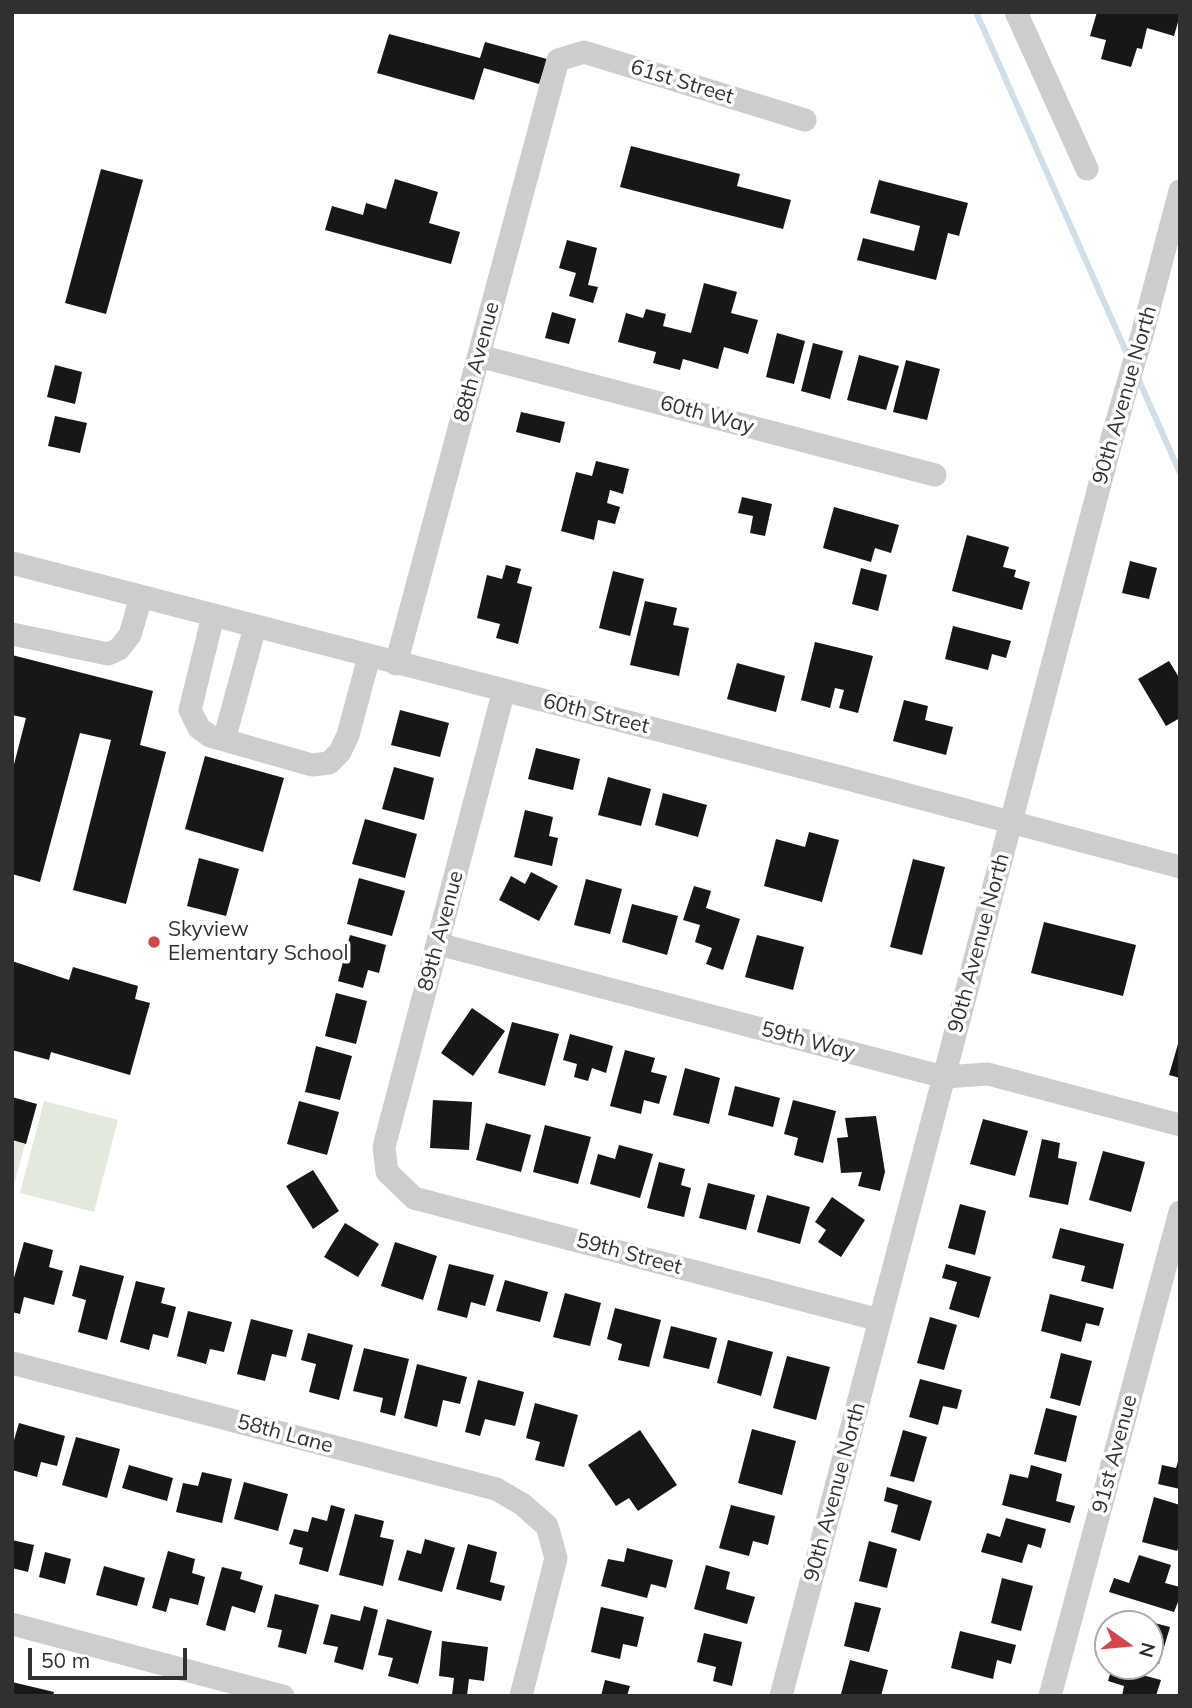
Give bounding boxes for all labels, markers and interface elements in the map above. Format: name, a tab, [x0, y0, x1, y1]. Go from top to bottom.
street label: 61st Street	[627, 54, 737, 110]
street label: 88th Avenue	[449, 299, 505, 425]
street label: 90th Avenue North	[1087, 303, 1163, 487]
street label: 60th Way	[657, 390, 757, 440]
street label: 60th Street	[540, 689, 652, 739]
street label: 90th Avenue North	[943, 851, 1015, 1035]
street label: 89th Avenue	[413, 868, 469, 994]
place label: Skyview Elementary School	[168, 917, 349, 967]
marker: Skyview Elementary School	[146, 934, 162, 950]
street label: 59th Way	[758, 1016, 858, 1066]
street label: 59th Street	[573, 1228, 685, 1280]
street label: 91st Avenue	[1087, 1392, 1143, 1516]
street label: 90th Avenue North	[799, 1400, 871, 1584]
street label: 58th Lane	[234, 1409, 336, 1459]
north arrow	[1094, 1610, 1164, 1680]
scale bar	[32, 1634, 191, 1678]
text: N	[1134, 1640, 1161, 1660]
text: 50 m	[41, 1647, 90, 1673]

